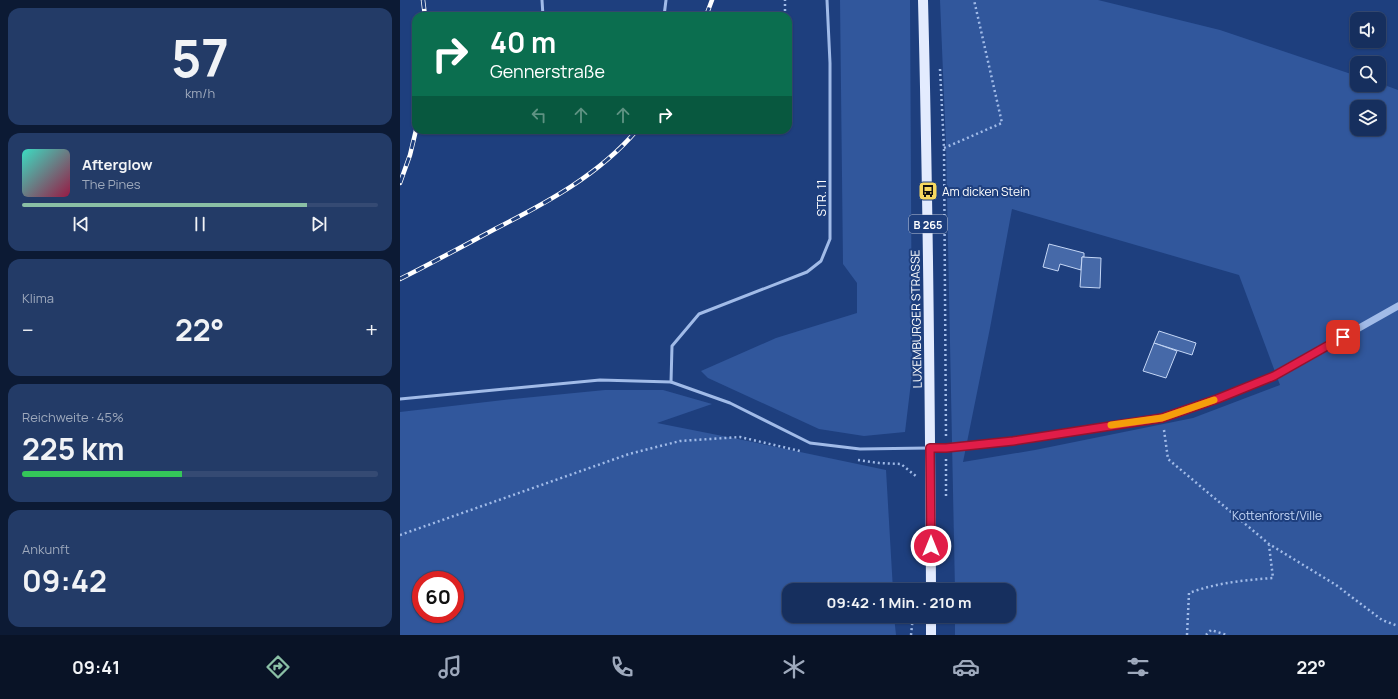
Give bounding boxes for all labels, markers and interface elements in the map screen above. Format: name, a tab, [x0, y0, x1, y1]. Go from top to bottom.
map controls	[1350, 12, 1386, 136]
button: sound	[1350, 12, 1386, 48]
text: 57	[171, 22, 229, 93]
text: 40 m	[490, 23, 556, 61]
icon: right	[424, 28, 476, 80]
button: search	[1350, 56, 1386, 92]
text: Gennerstraße	[490, 59, 605, 83]
text: km/h	[185, 84, 215, 102]
button: layers	[1350, 100, 1386, 136]
icon: left	[528, 104, 550, 126]
icon: ahead	[570, 104, 592, 126]
icon: ahead	[612, 104, 634, 126]
icon: right	[654, 104, 676, 126]
text: Afterglow	[82, 154, 153, 175]
text: The Pines	[82, 175, 141, 193]
street label: STR. 11	[813, 180, 830, 216]
bus stop icon: Am dicken Stein	[917, 180, 939, 202]
place label: Am dicken Stein	[942, 183, 1030, 200]
icon: previous	[70, 213, 92, 235]
icon: pause	[189, 213, 211, 235]
icon: next	[308, 213, 330, 235]
road number: B 265	[909, 215, 947, 233]
street label: LUXEMBURGER STRASSE	[906, 249, 926, 388]
text: Klima	[22, 289, 54, 307]
text: 22°	[175, 309, 224, 350]
text: −	[22, 315, 34, 345]
text: +	[365, 315, 378, 345]
pin	[1326, 320, 1360, 354]
icon: arrive	[1332, 326, 1354, 348]
text: Reichweite · 45%	[22, 408, 124, 426]
text: 225 km	[22, 428, 124, 469]
park label: Kottenforst/Ville	[1232, 507, 1322, 524]
position arrow	[910, 525, 952, 567]
text: Ankunft	[22, 540, 70, 558]
text: 09:42	[22, 560, 107, 601]
speed limit sign: 60	[412, 571, 464, 623]
text: 09:42 · 1 Min. · 210 m	[827, 592, 971, 613]
icon: directions	[264, 653, 292, 681]
icon: music	[436, 653, 464, 681]
icon: phone	[608, 653, 636, 681]
icon: climate	[780, 653, 808, 681]
icon: car	[952, 653, 980, 681]
icon: filters	[1124, 653, 1152, 681]
text: 09:41	[72, 655, 120, 679]
text: 22°	[1296, 655, 1326, 679]

